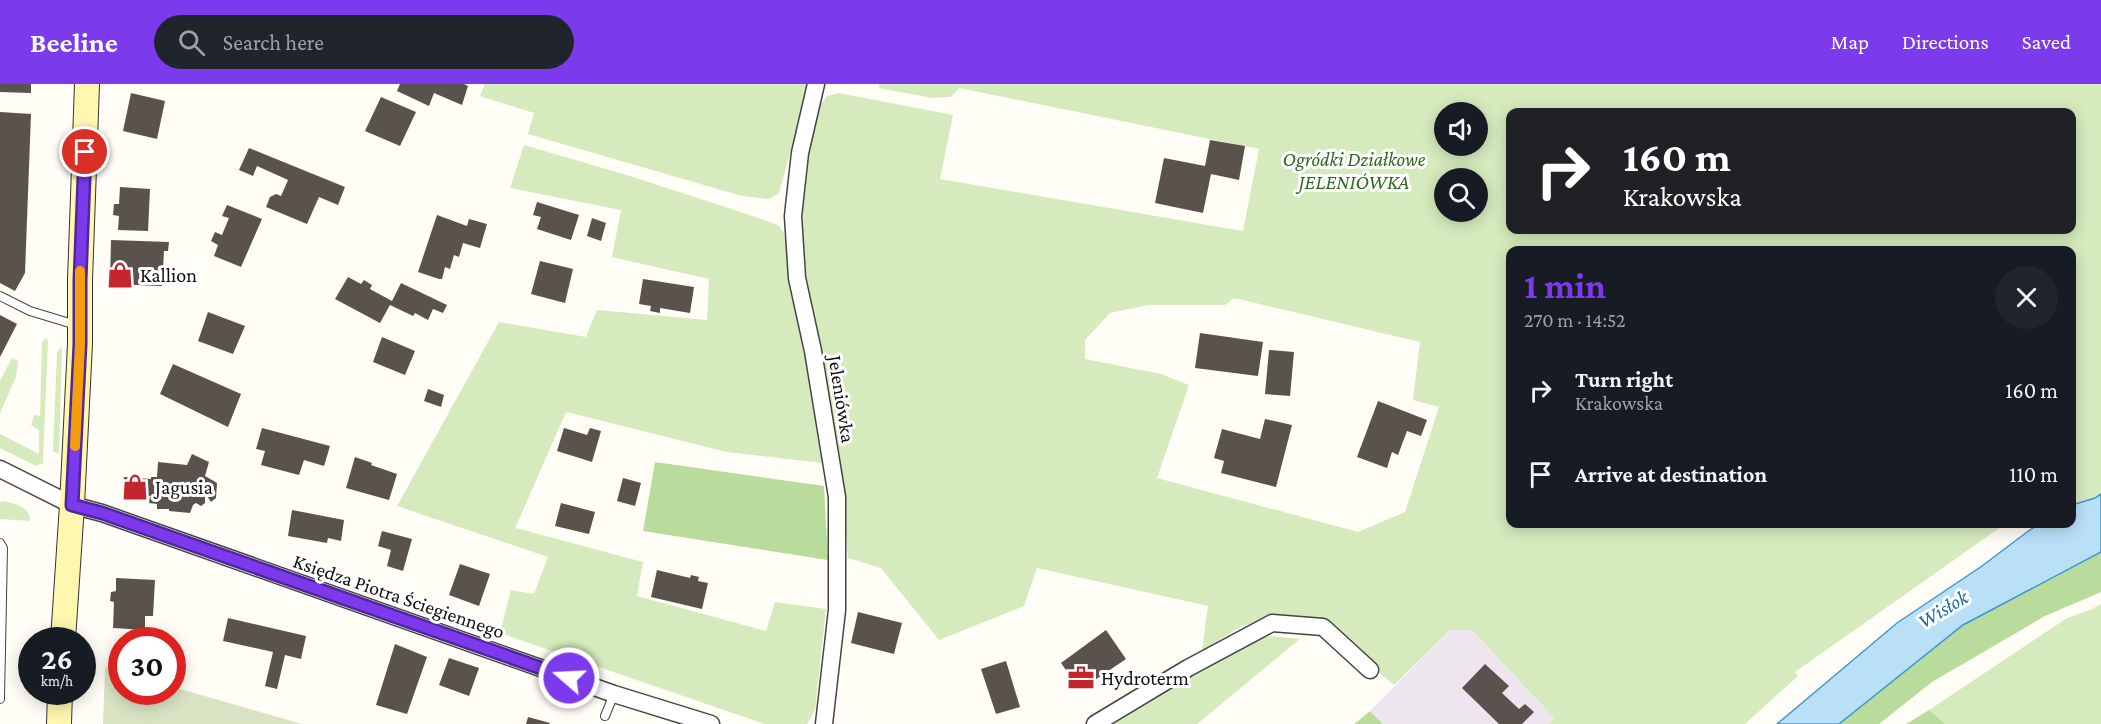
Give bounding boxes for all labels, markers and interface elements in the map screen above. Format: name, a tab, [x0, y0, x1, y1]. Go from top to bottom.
search box	[154, 15, 574, 69]
icon: search	[175, 26, 208, 59]
text: Beeline	[30, 27, 118, 58]
text: Search here	[223, 30, 324, 55]
text: Map	[1831, 30, 1869, 54]
text: Directions	[1902, 30, 1989, 54]
text: Saved	[2022, 30, 2071, 54]
map controls	[1434, 102, 1488, 222]
button: sound	[1434, 102, 1488, 156]
pin	[59, 126, 110, 177]
icon: right	[1524, 132, 1602, 210]
text: 160 m	[1623, 133, 1731, 180]
icon: arrive	[68, 135, 101, 168]
park label: Ogródki Działkowe JELENIÓWKA	[1283, 148, 1426, 194]
button: search	[1434, 168, 1488, 222]
text: Krakowska	[1623, 182, 1742, 212]
shop icon: Kallion	[105, 260, 135, 290]
place label: Kallion	[140, 264, 197, 286]
text: 1 min	[1524, 266, 1606, 306]
button: close	[1995, 266, 2058, 329]
text: 270 m · 14:52	[1524, 309, 1626, 331]
street label: Jeleniówka	[823, 352, 860, 444]
text: Turn right	[1575, 367, 1673, 392]
icon: right	[1524, 374, 1557, 407]
text: 160 m	[2005, 378, 2058, 403]
text: Krakowska	[1575, 392, 1663, 414]
icon: arrive	[1524, 458, 1557, 491]
text: Arrive at destination	[1575, 462, 1767, 487]
text: 110 m	[2009, 462, 2058, 487]
shop icon: Jagusia	[120, 472, 150, 502]
place label: Jagusia	[153, 476, 213, 499]
street label: Księdza Piotra Ściegiennego	[290, 549, 508, 644]
water label: Wisłok	[1914, 584, 1973, 633]
speed limit sign: 30	[108, 627, 186, 705]
text: 26	[41, 642, 73, 675]
position arrow	[537, 646, 601, 710]
office icon: Hydroterm	[1066, 663, 1096, 693]
place label: Hydroterm	[1101, 667, 1189, 690]
text: km/h	[41, 673, 73, 689]

